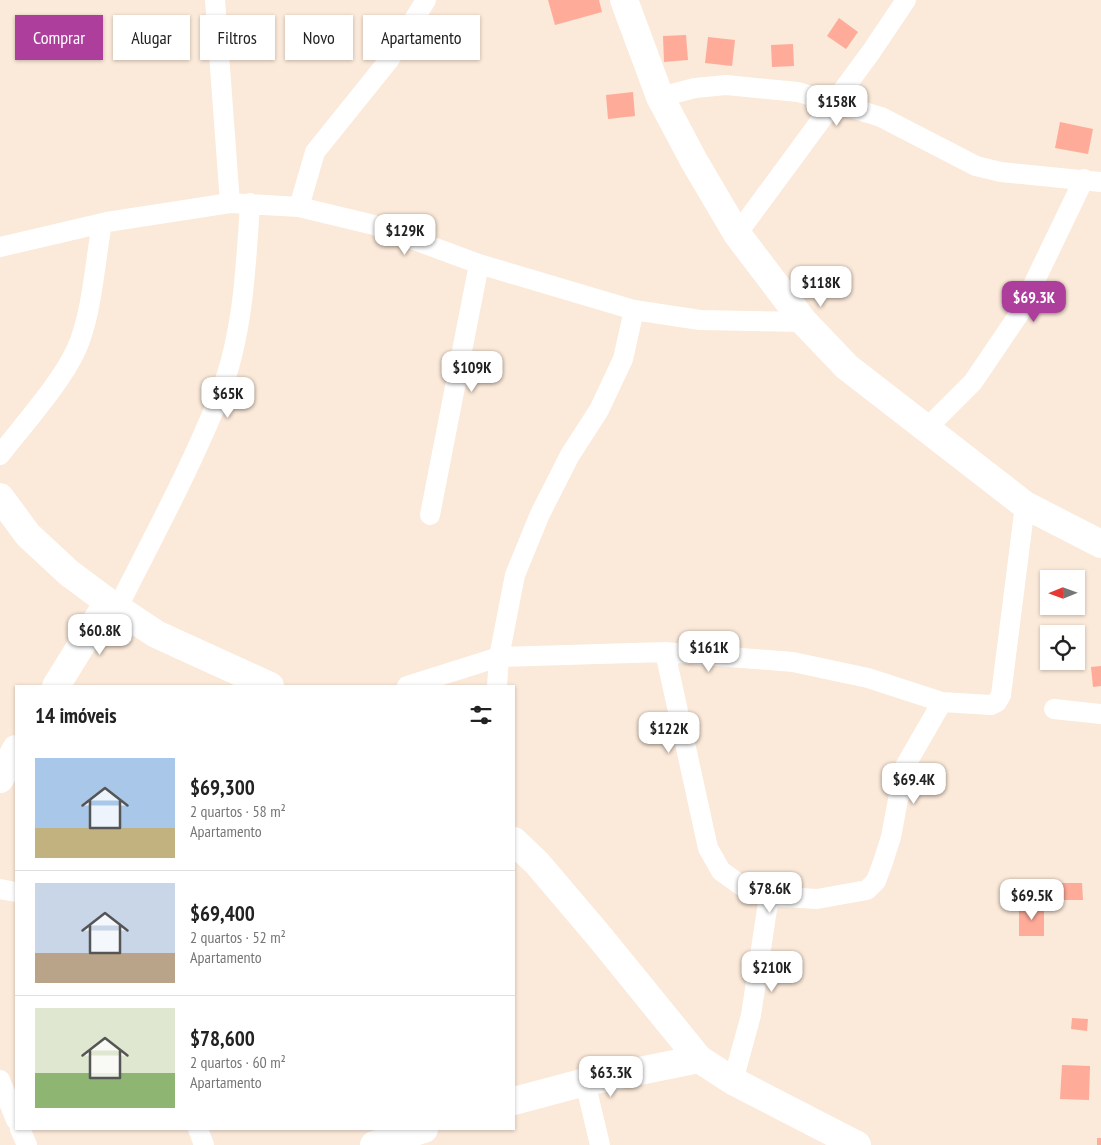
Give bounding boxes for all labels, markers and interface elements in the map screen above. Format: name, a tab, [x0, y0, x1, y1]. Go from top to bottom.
chip: Comprar	[15, 15, 103, 60]
chip: Alugar	[113, 15, 190, 60]
chip: Filtros	[200, 15, 275, 60]
chip: Novo	[285, 15, 353, 60]
chip: Apartamento	[363, 15, 480, 60]
pin: $158K	[802, 84, 872, 127]
text: $158K	[818, 91, 856, 111]
pin: $129K	[370, 214, 440, 256]
text: $129K	[386, 220, 424, 240]
pin: $118K	[786, 266, 856, 308]
text: $118K	[802, 272, 840, 292]
pin: $69.3K	[993, 280, 1075, 323]
text: $69.3K	[1013, 287, 1055, 307]
pin: $109K	[437, 350, 507, 393]
text: $109K	[453, 357, 491, 377]
pin: $65K	[198, 376, 258, 419]
text: $65K	[212, 383, 244, 403]
north arrow	[1040, 570, 1085, 615]
map controls	[1040, 570, 1085, 670]
pin: $60.8K	[59, 614, 141, 656]
text: $60.8K	[79, 620, 121, 640]
button: locate	[1040, 625, 1085, 670]
pin: $161K	[674, 630, 744, 673]
text: $161K	[690, 637, 728, 657]
icon: filters	[467, 701, 495, 729]
text: 14 imóveis	[35, 702, 116, 729]
pin: $122K	[634, 712, 704, 754]
text: $122K	[650, 718, 688, 738]
pin: $69.4K	[873, 762, 955, 805]
text: $69.4K	[893, 769, 935, 789]
text: $69,300	[190, 774, 255, 801]
icon: home	[75, 778, 135, 838]
text: 2 quartos · 58 m²	[190, 801, 286, 821]
text: Apartamento	[190, 821, 262, 841]
pin: $78.6K	[729, 872, 811, 914]
text: $78.6K	[749, 878, 791, 898]
pin: $69.5K	[991, 878, 1073, 921]
text: $69.5K	[1011, 885, 1053, 905]
text: $69,400	[190, 900, 255, 927]
icon: home	[75, 903, 135, 963]
text: 2 quartos · 52 m²	[190, 927, 286, 947]
text: Apartamento	[190, 947, 262, 967]
pin: $210K	[737, 950, 807, 993]
text: $210K	[753, 957, 791, 977]
text: $78,600	[190, 1025, 255, 1052]
icon: home	[75, 1028, 135, 1088]
text: 2 quartos · 60 m²	[190, 1052, 286, 1072]
pin: $63.3K	[570, 1056, 652, 1098]
text: $63.3K	[590, 1062, 632, 1082]
text: Apartamento	[190, 1072, 262, 1092]

